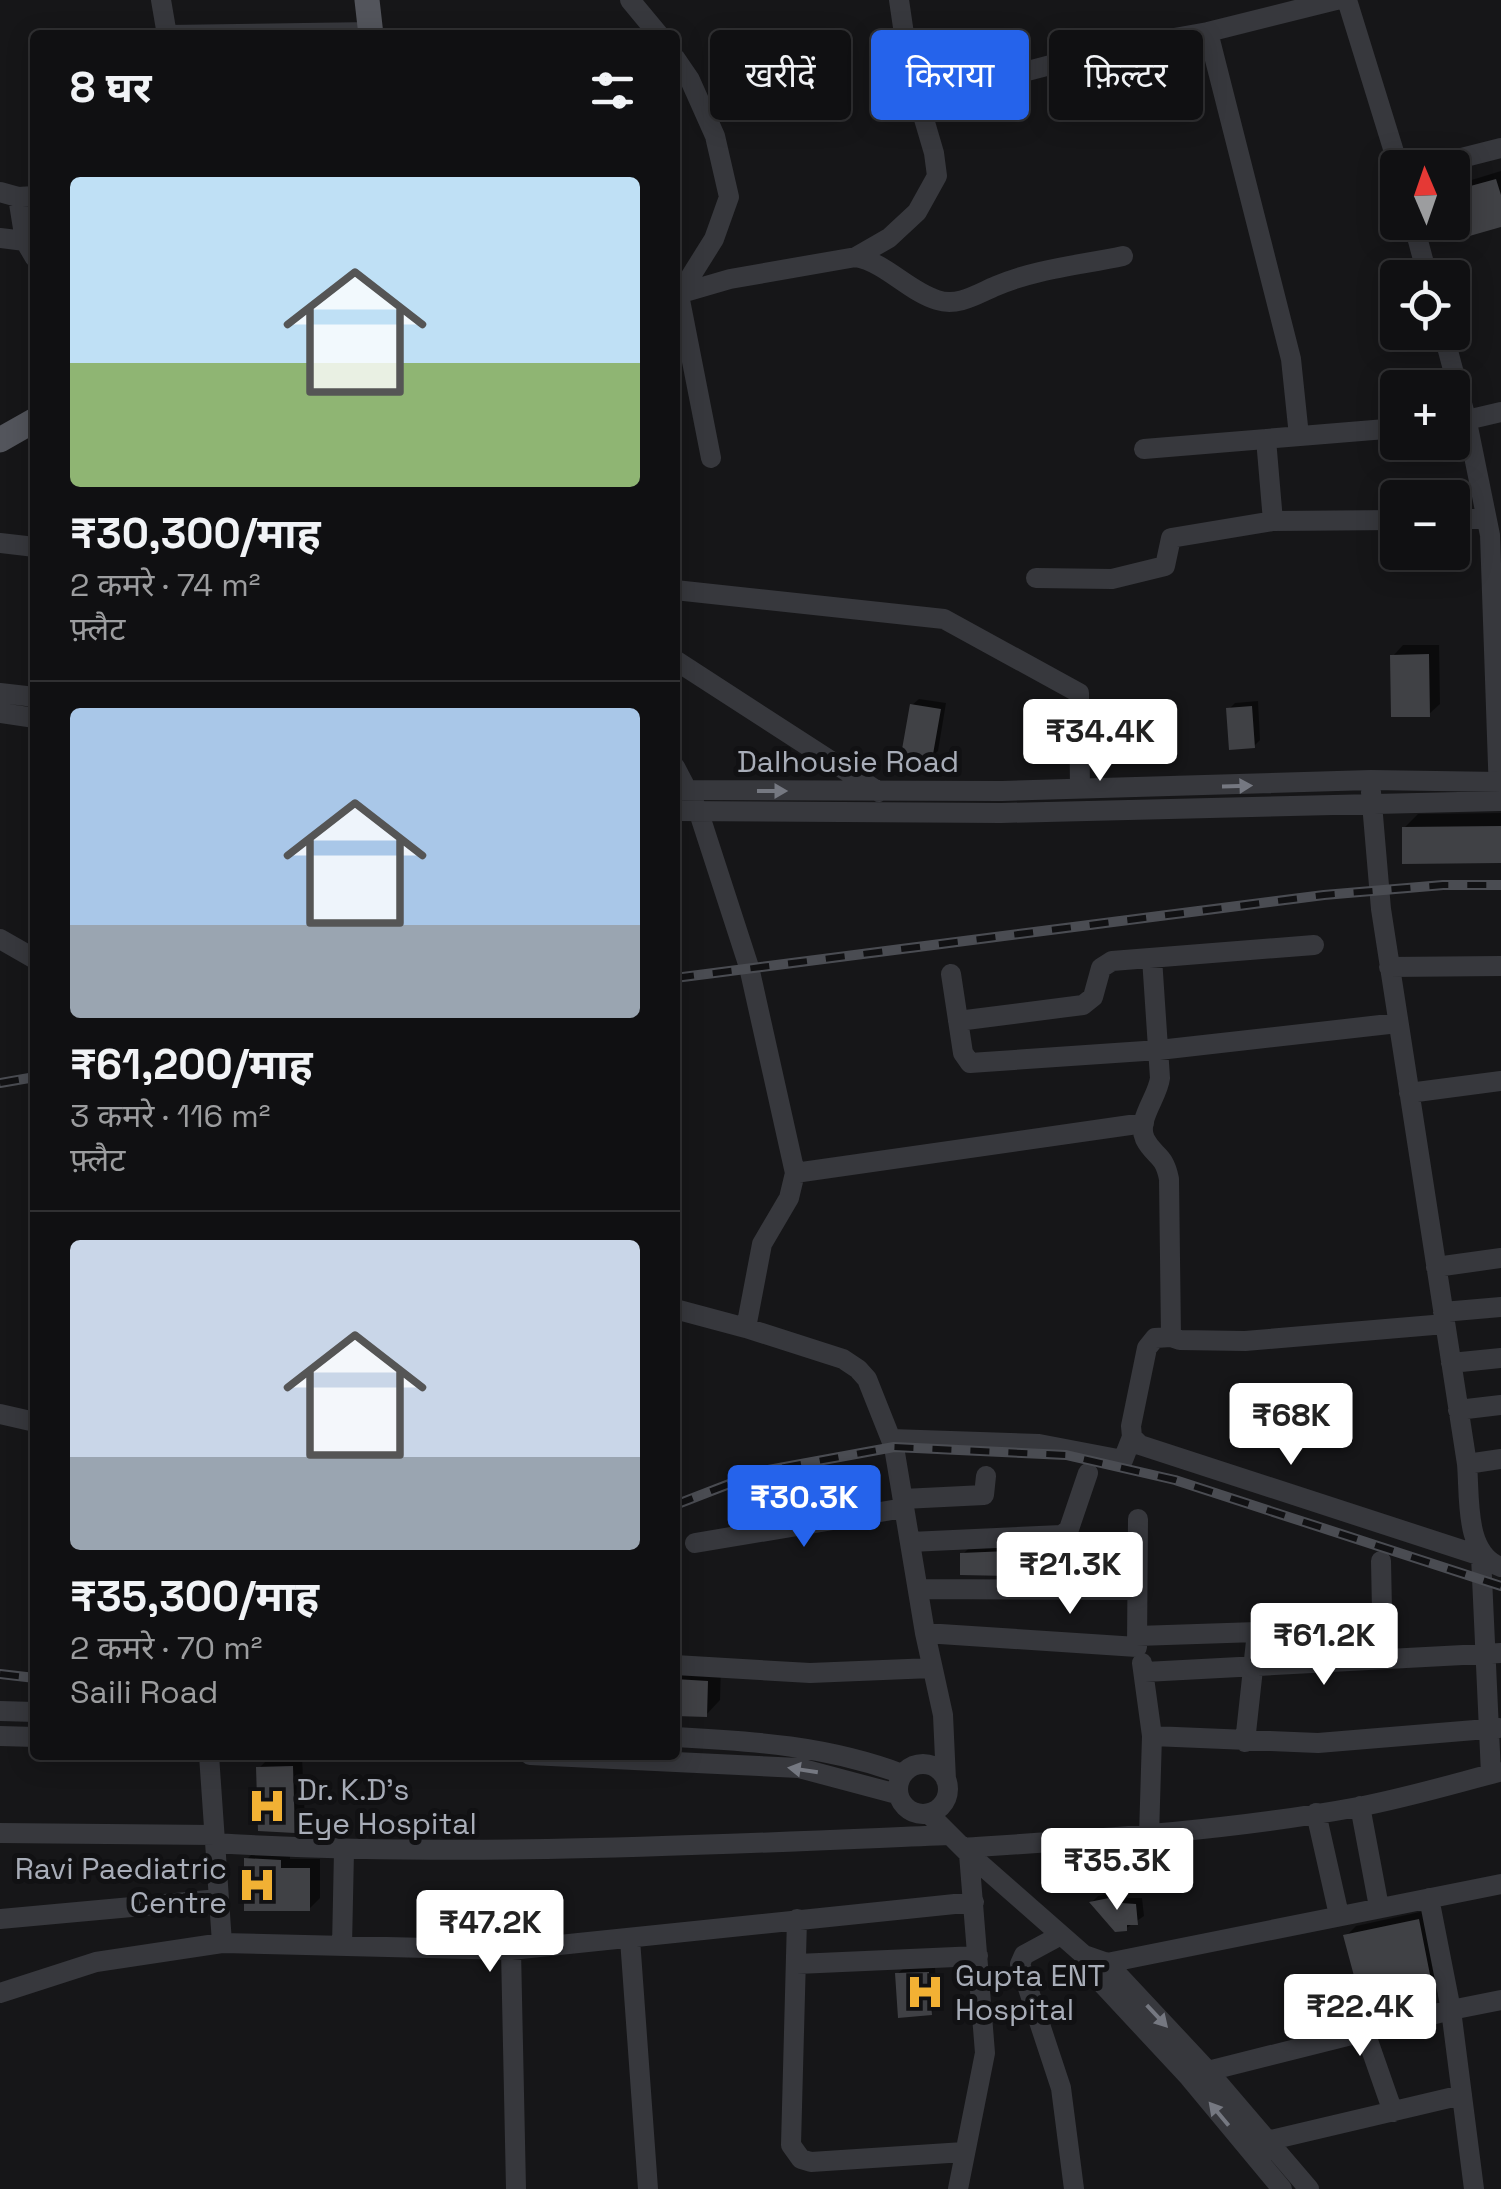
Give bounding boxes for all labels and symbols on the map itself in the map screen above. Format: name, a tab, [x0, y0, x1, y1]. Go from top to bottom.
north arrow	[1380, 150, 1470, 240]
pin: ₹34.4K	[1019, 699, 1181, 784]
street label: Dalhousie Road	[737, 742, 959, 781]
one-way arrow	[1222, 777, 1254, 793]
one-way arrow	[757, 783, 789, 799]
pin: ₹68K	[1232, 1383, 1350, 1468]
pin: ₹30.3K	[723, 1465, 885, 1550]
pin: ₹21.3K	[989, 1532, 1151, 1617]
pin: ₹61.2K	[1243, 1603, 1405, 1688]
one-way arrow	[787, 1762, 818, 1777]
place label: Dr. K.D's Eye Hospital	[297, 1770, 477, 1843]
hospital icon: Dr. K.D's Eye Hospital	[246, 1785, 288, 1827]
pin: ₹35.3K	[1036, 1828, 1198, 1913]
place label: Ravi Paediatric Centre	[15, 1849, 227, 1922]
hospital icon: Ravi Paediatric Centre	[236, 1864, 278, 1906]
pin: ₹47.2K	[409, 1890, 571, 1975]
place label: Gupta ENT Hospital	[955, 1956, 1105, 2029]
hospital icon: Gupta ENT Hospital	[904, 1971, 946, 2013]
pin: ₹22.4K	[1279, 1974, 1441, 2059]
one-way arrow	[1145, 2004, 1168, 2028]
one-way arrow	[1209, 2101, 1231, 2126]

